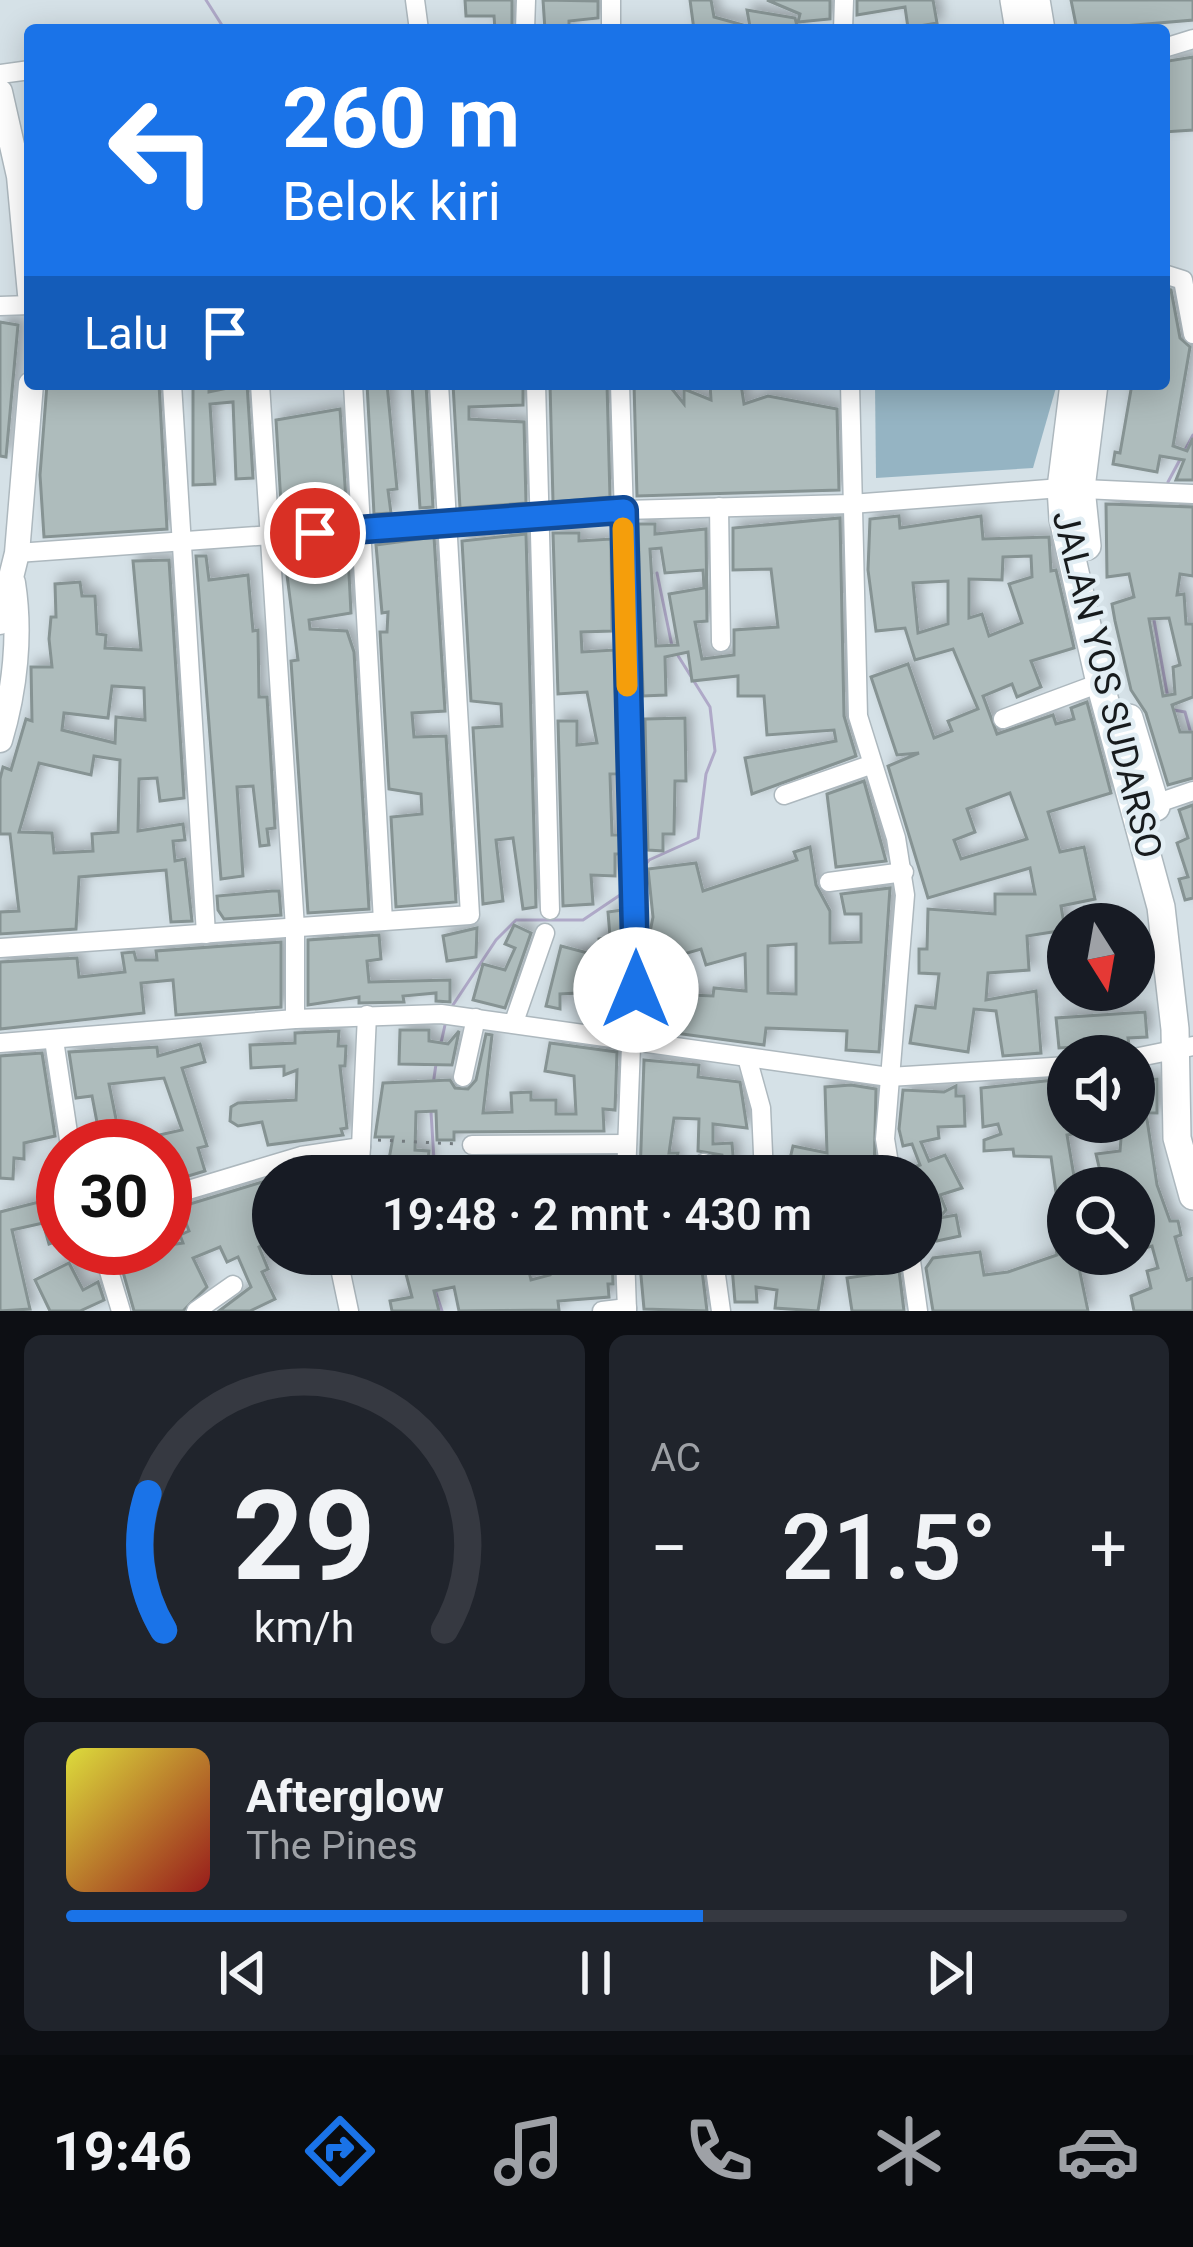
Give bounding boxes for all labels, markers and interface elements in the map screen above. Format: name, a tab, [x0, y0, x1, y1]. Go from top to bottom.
text: 260 m	[282, 69, 520, 168]
icon: left	[84, 72, 240, 228]
text: Belok kiri	[282, 170, 501, 233]
icon: arrive	[192, 300, 258, 366]
text: Lalu	[84, 307, 168, 360]
pin	[264, 482, 366, 584]
icon: arrive	[282, 500, 348, 566]
street label: JALAN YOS SUDARSO	[1044, 506, 1171, 862]
north arrow	[1047, 903, 1155, 1011]
map controls	[1047, 903, 1155, 1275]
position arrow	[573, 927, 699, 1053]
button: sound	[1047, 1035, 1155, 1143]
speed limit sign: 30	[36, 1119, 192, 1275]
button: search	[1047, 1167, 1155, 1275]
text: 19:48 · 2 mnt · 430 m	[382, 1188, 812, 1241]
text: AC	[651, 1435, 701, 1481]
text: 29	[233, 1463, 376, 1609]
text: 21.5°	[782, 1496, 996, 1601]
text: −	[651, 1510, 688, 1587]
text: +	[1090, 1510, 1127, 1587]
text: km/h	[254, 1601, 355, 1651]
text: Afterglow	[246, 1770, 444, 1823]
text: The Pines	[246, 1823, 418, 1869]
icon: previous	[210, 1940, 276, 2006]
icon: pause	[563, 1940, 629, 2006]
icon: next	[917, 1940, 983, 2006]
icon: directions	[298, 2109, 382, 2193]
icon: music	[487, 2109, 571, 2193]
icon: phone	[677, 2109, 761, 2193]
icon: climate	[867, 2109, 951, 2193]
icon: car	[1056, 2109, 1140, 2193]
text: 19:46	[53, 2120, 192, 2183]

